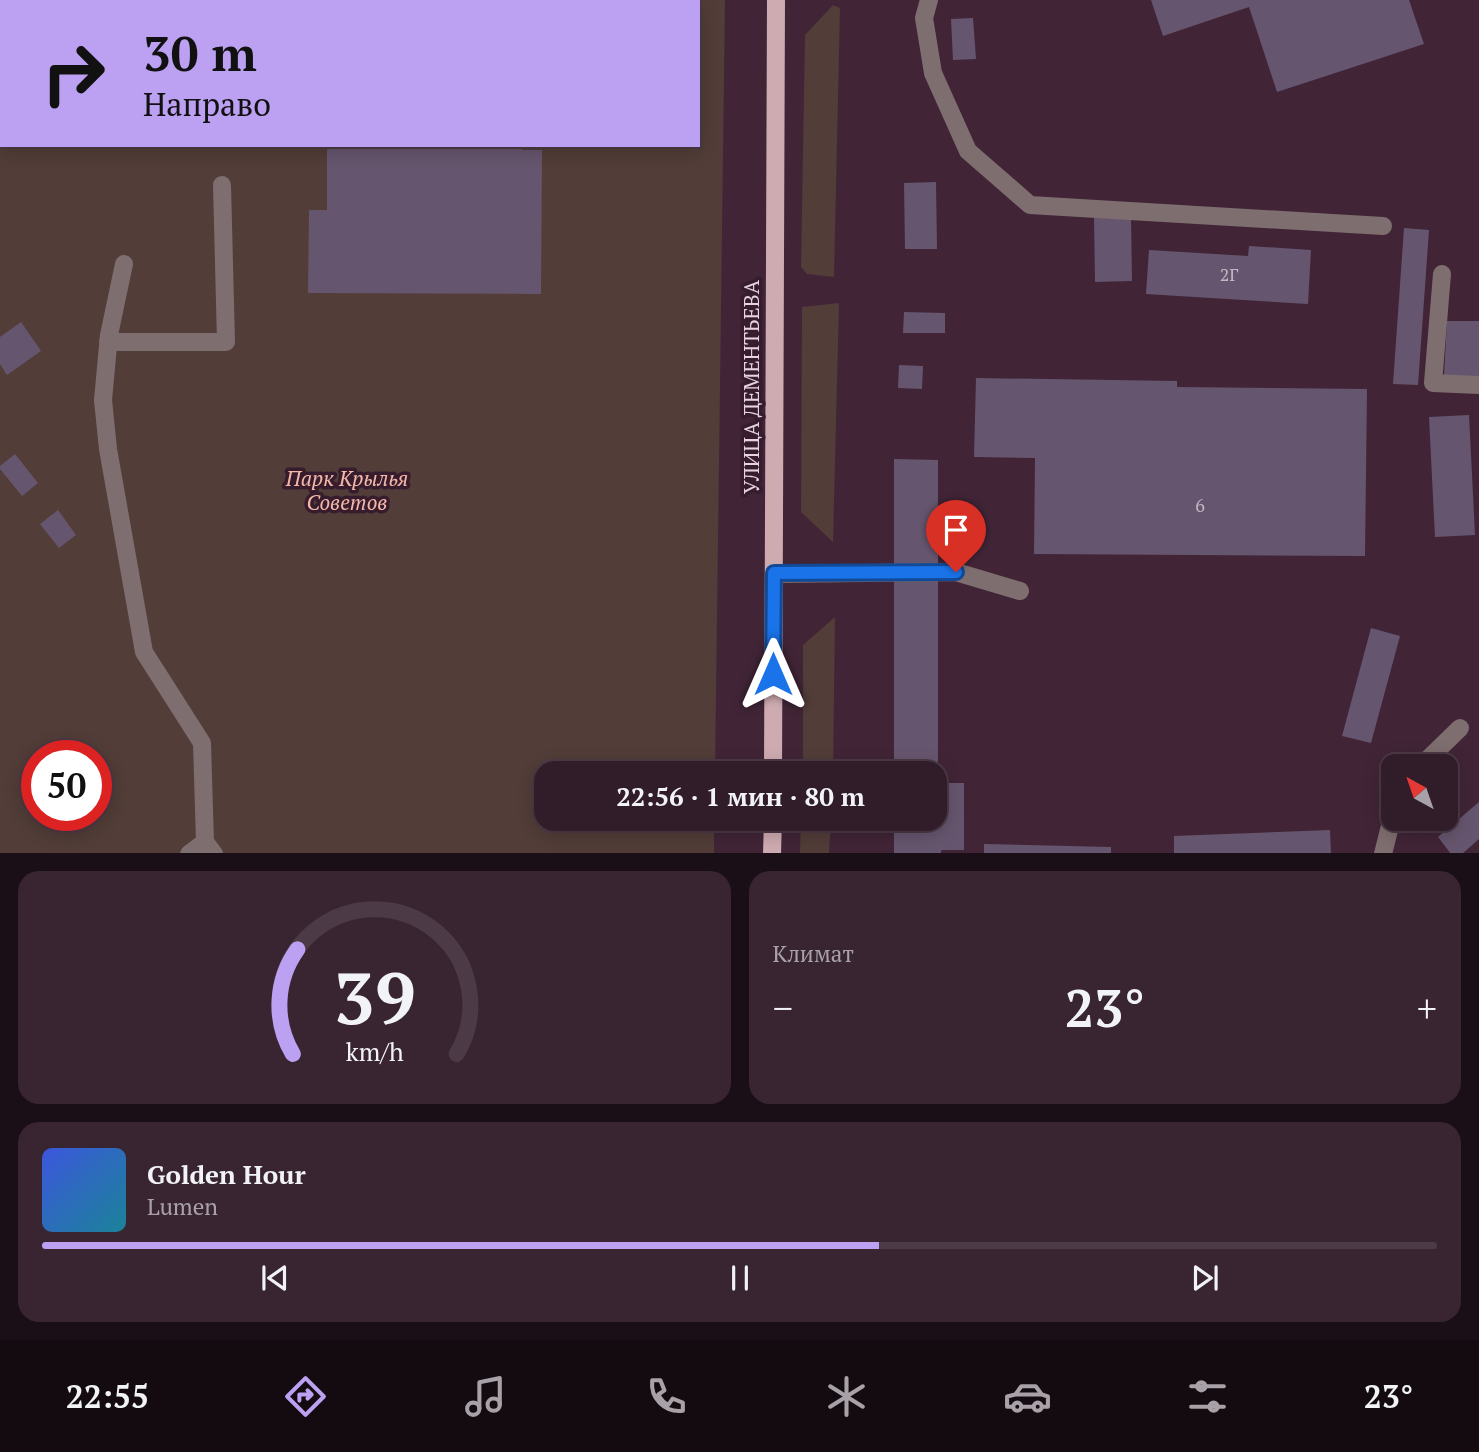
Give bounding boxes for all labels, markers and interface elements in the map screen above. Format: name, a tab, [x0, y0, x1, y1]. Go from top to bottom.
text: 30 m	[143, 20, 257, 85]
icon: right	[28, 28, 119, 119]
text: Направо	[143, 83, 271, 125]
house number: 2Г	[1220, 262, 1238, 286]
street label: УЛИЦА ДЕМЕНТЬЕВА	[737, 279, 765, 494]
park label: Парк Крылья Советов	[285, 464, 408, 516]
house number: 6	[1195, 493, 1205, 517]
pin	[926, 500, 986, 572]
icon: arrive	[937, 511, 975, 549]
position arrow	[736, 637, 810, 711]
speed limit sign: 50	[21, 740, 112, 831]
north arrow	[1381, 754, 1458, 831]
map controls	[1381, 754, 1458, 831]
text: 22:56 · 1 мин · 80 m	[616, 779, 865, 813]
text: Климат	[773, 938, 854, 969]
text: 39	[333, 948, 415, 1045]
text: 23°	[1065, 973, 1145, 1042]
text: −	[773, 983, 793, 1033]
text: +	[1417, 983, 1437, 1033]
text: km/h	[345, 1034, 403, 1067]
text: Golden Hour	[147, 1157, 306, 1191]
text: Lumen	[147, 1191, 218, 1222]
icon: previous	[256, 1259, 294, 1297]
icon: pause	[721, 1259, 759, 1297]
icon: next	[1186, 1259, 1224, 1297]
icon: directions	[281, 1372, 330, 1421]
icon: music	[461, 1372, 510, 1421]
icon: phone	[642, 1372, 691, 1421]
icon: climate	[822, 1372, 871, 1421]
icon: car	[1003, 1372, 1052, 1421]
icon: filters	[1183, 1372, 1232, 1421]
text: 22:55	[66, 1375, 149, 1417]
text: 23°	[1364, 1375, 1413, 1417]

